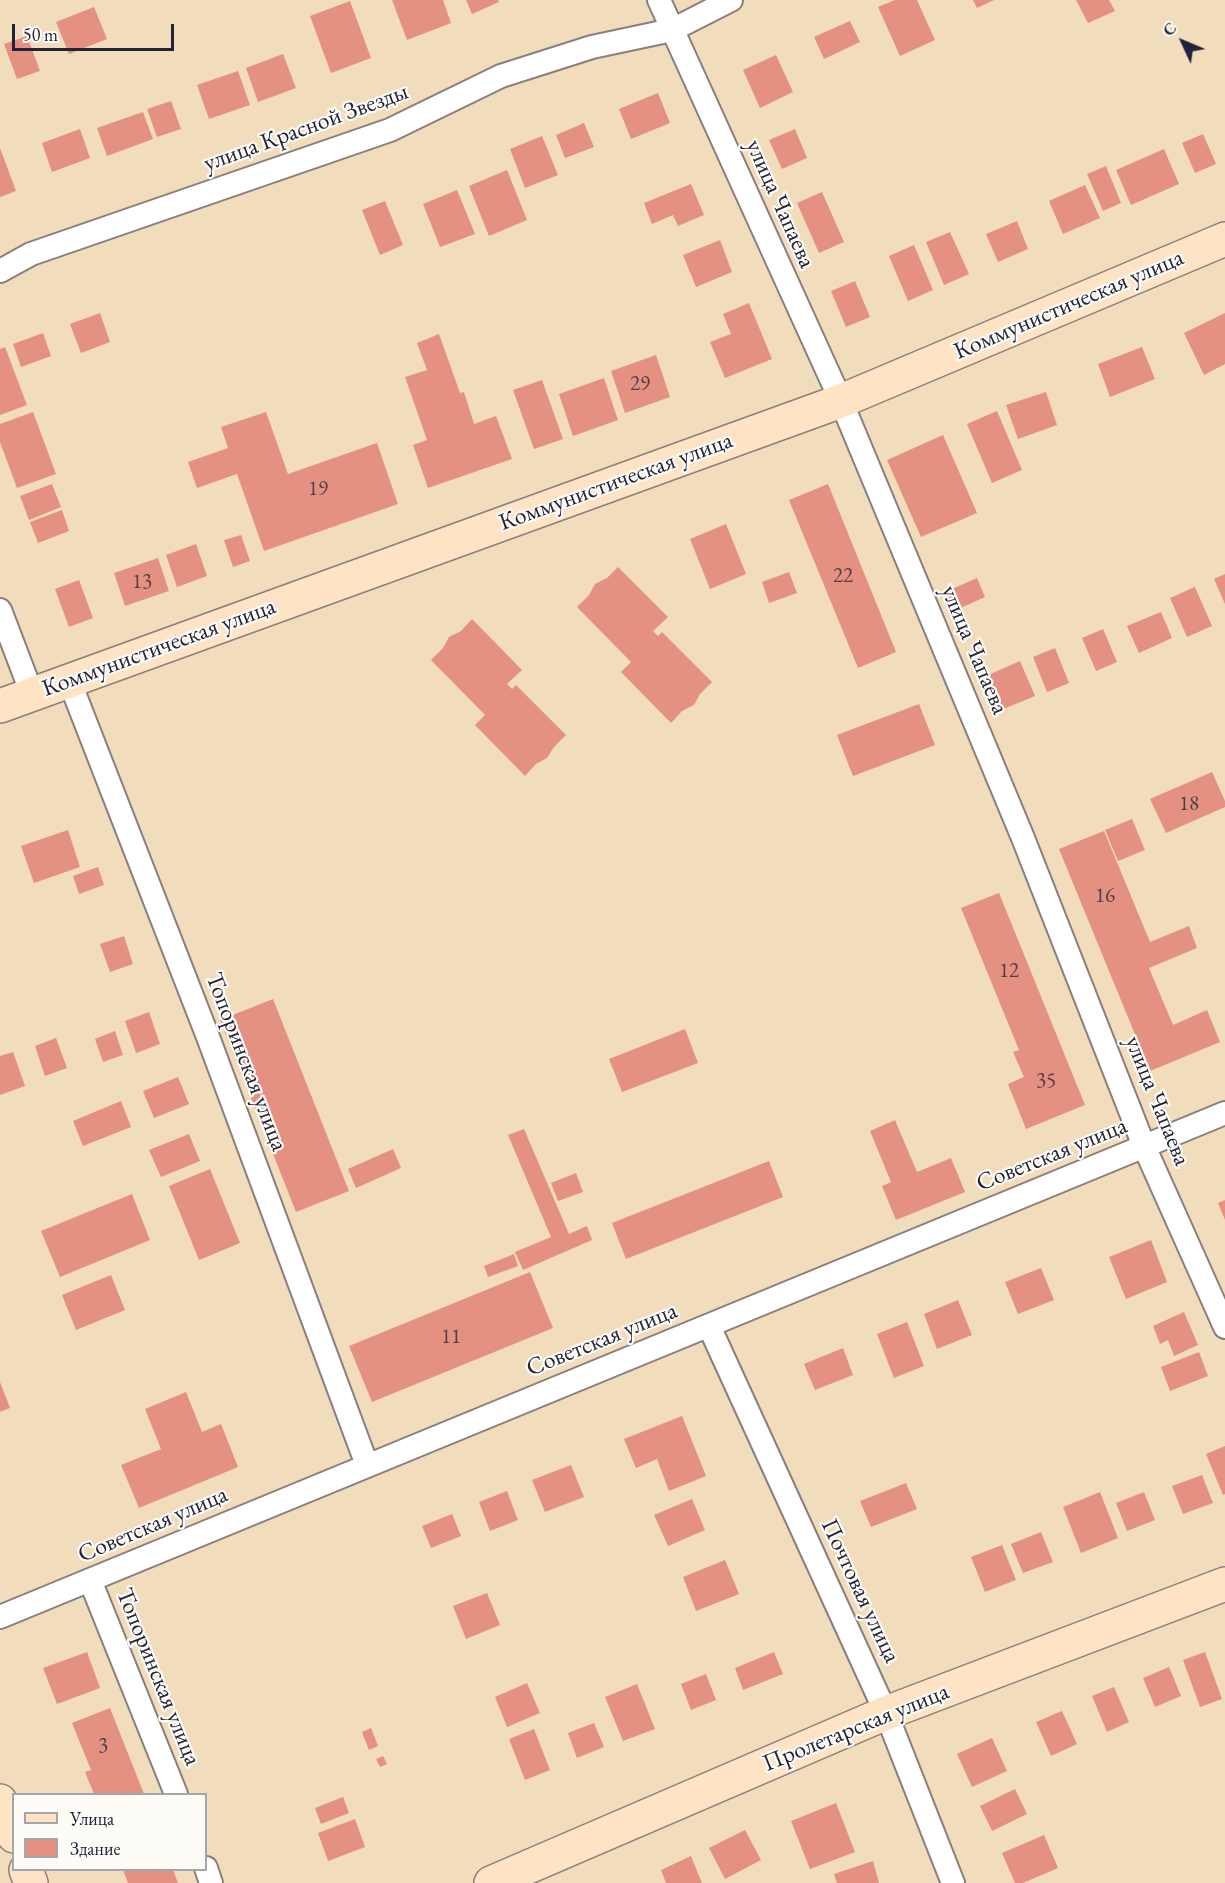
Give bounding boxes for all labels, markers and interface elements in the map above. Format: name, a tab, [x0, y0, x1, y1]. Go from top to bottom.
scale bar	[15, 12, 177, 50]
north arrow	[1153, 12, 1213, 72]
text: С	[1158, 18, 1181, 41]
text: 50 m	[23, 23, 58, 46]
street label: улица Красной Звезды	[200, 78, 412, 178]
street label: улица Чапаева	[739, 135, 821, 273]
street label: Коммунистическая улица	[950, 244, 1188, 366]
house number: 29	[630, 371, 650, 397]
street label: Коммунистическая улица	[495, 426, 737, 538]
house number: 19	[308, 476, 328, 502]
house number: 22	[833, 563, 853, 589]
house number: 13	[132, 569, 152, 595]
street label: улица Чапаева	[934, 581, 1014, 719]
street label: Коммунистическая улица	[38, 592, 280, 704]
house number: 18	[1179, 791, 1199, 817]
house number: 16	[1095, 883, 1115, 909]
house number: 12	[999, 958, 1019, 984]
street label: Топоринская улица	[199, 969, 293, 1155]
street label: улица Чапаева	[1118, 1032, 1196, 1170]
house number: 35	[1036, 1068, 1056, 1094]
street label: Советская улица	[972, 1112, 1132, 1198]
street label: Советская улица	[522, 1297, 682, 1383]
house number: 11	[441, 1324, 461, 1350]
street label: Советская улица	[74, 1480, 232, 1570]
street label: Почтовая улица	[814, 1514, 906, 1668]
street label: Топоринская улица	[109, 1584, 207, 1770]
street label: Пролетарская улица	[759, 1678, 953, 1778]
house number: 3	[98, 1733, 108, 1759]
legend	[12, 1793, 207, 1871]
text: Улица	[70, 1807, 114, 1830]
text: Здание	[70, 1837, 120, 1860]

